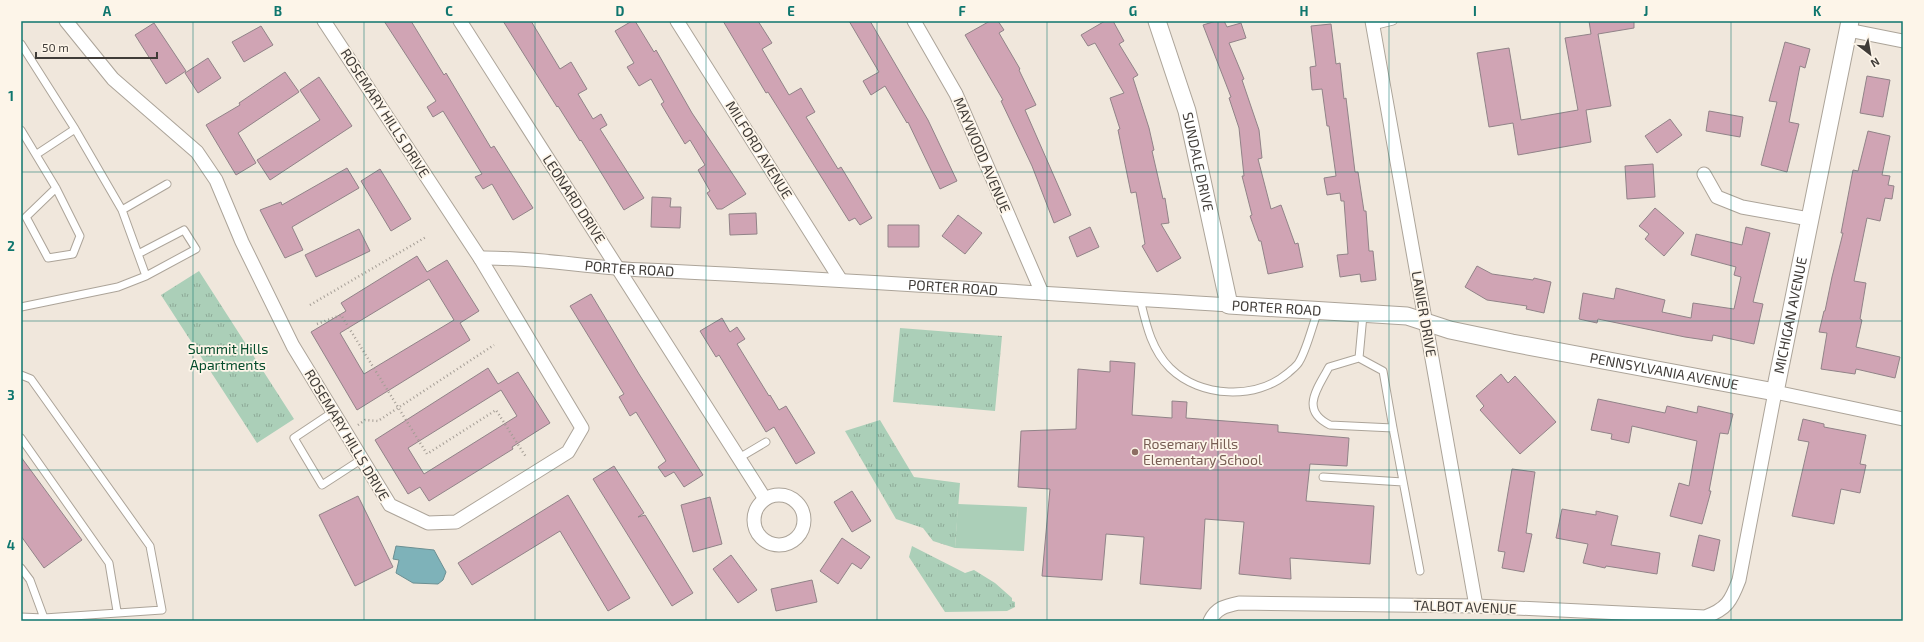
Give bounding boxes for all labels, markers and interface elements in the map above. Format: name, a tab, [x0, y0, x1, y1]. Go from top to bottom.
text: A	[103, 3, 112, 19]
text: B	[274, 3, 282, 19]
text: C	[445, 3, 453, 19]
text: D	[616, 3, 625, 19]
text: E	[787, 3, 795, 19]
text: F	[958, 3, 966, 19]
text: G	[1129, 3, 1137, 19]
text: H	[1300, 3, 1309, 19]
text: I	[1473, 3, 1477, 19]
text: J	[1644, 3, 1648, 19]
text: K	[1813, 3, 1822, 19]
scale bar	[36, 34, 157, 60]
north arrow	[1850, 34, 1890, 74]
text: 50 m	[42, 40, 69, 54]
street label: ROSEMARY HILLS DRIVE	[337, 45, 434, 181]
text: N	[1869, 55, 1882, 71]
text: 1	[8, 88, 14, 104]
street label: MAYWOOD AVENUE	[950, 94, 1015, 215]
street label: MILFORD AVENUE	[722, 98, 796, 202]
street label: SUNDALE DRIVE	[1180, 111, 1218, 213]
street label: LEONARD DRIVE	[540, 151, 609, 246]
text: 2	[7, 238, 15, 254]
street label: MICHIGAN AVENUE	[1770, 255, 1810, 375]
street label: PORTER ROAD	[584, 256, 675, 279]
street label: LANIER DRIVE	[1409, 270, 1440, 358]
street label: PORTER ROAD	[908, 276, 998, 298]
street label: PORTER ROAD	[1231, 296, 1322, 319]
park label: Summit Hills Apartments	[188, 340, 268, 373]
street label: PENNSYLVANIA AVENUE	[1588, 349, 1740, 393]
street label: ROSEMARY HILLS DRIVE	[301, 366, 393, 504]
text: 3	[7, 387, 15, 403]
place label: Rosemary Hills Elementary School	[1143, 435, 1263, 468]
marker: Rosemary Hills Elementary School	[1130, 447, 1140, 457]
text: 4	[7, 537, 15, 553]
street label: TALBOT AVENUE	[1413, 596, 1517, 617]

